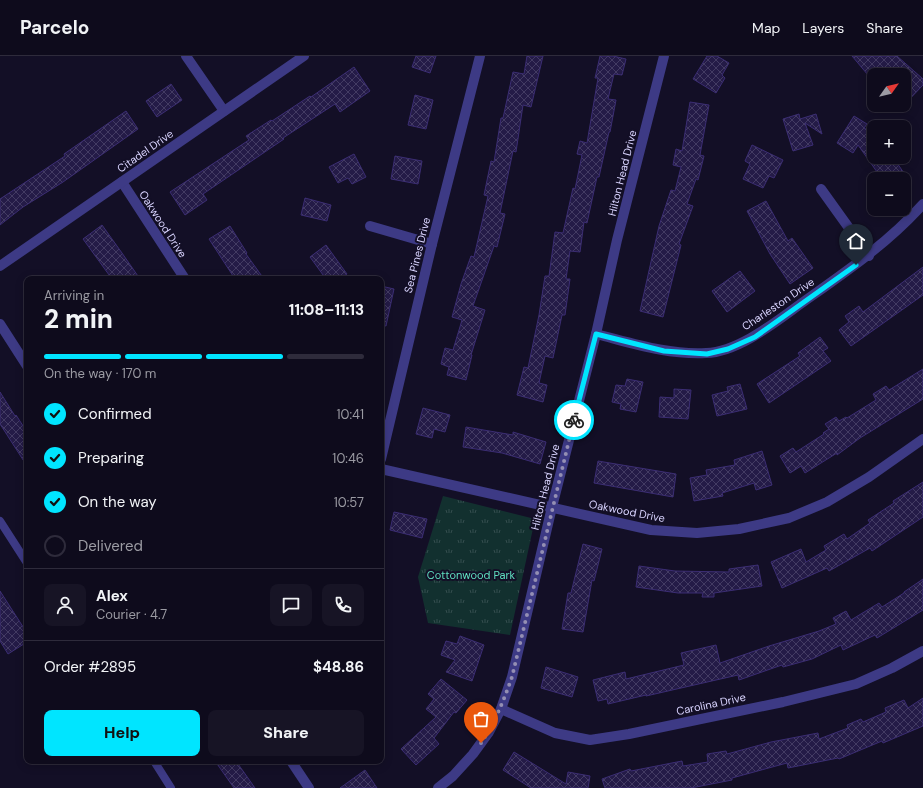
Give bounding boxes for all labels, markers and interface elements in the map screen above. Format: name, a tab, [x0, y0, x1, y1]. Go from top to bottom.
text: Parcelo	[20, 15, 89, 40]
text: Map	[752, 19, 780, 37]
text: Layers	[802, 19, 844, 37]
text: Share	[866, 19, 903, 37]
north arrow	[867, 68, 911, 112]
map controls	[867, 68, 911, 216]
button: +	[867, 120, 911, 164]
street label: Citadel Drive	[114, 127, 176, 175]
street label: Hilton Head Drive	[605, 129, 639, 217]
button: −	[867, 172, 911, 216]
street label: Oakwood Drive	[136, 188, 190, 260]
street label: Sea Pines Drive	[401, 216, 433, 294]
pin	[839, 224, 873, 265]
icon: home	[845, 230, 867, 252]
street label: Charleston Drive	[739, 275, 817, 333]
text: Arriving in	[44, 287, 104, 304]
text: 11:08–11:13	[289, 300, 364, 320]
text: 2 min	[44, 302, 113, 336]
text: On the way · 170 m	[44, 365, 156, 382]
courier	[554, 400, 594, 440]
icon: check	[44, 403, 66, 425]
text: Confirmed	[78, 404, 152, 424]
text: 10:41	[336, 406, 364, 423]
icon: bike	[563, 409, 585, 431]
street label: Hilton Head Drive	[528, 443, 562, 531]
icon: check	[44, 447, 66, 469]
text: Preparing	[78, 448, 144, 468]
text: 10:46	[332, 450, 364, 467]
icon: check	[44, 491, 66, 513]
text: On the way	[78, 492, 157, 512]
text: 10:57	[334, 494, 364, 511]
street label: Oakwood Drive	[588, 497, 666, 525]
text: Delivered	[78, 536, 143, 556]
park label: Cottonwood Park	[427, 568, 516, 582]
button: person	[44, 584, 86, 626]
button: chat	[270, 584, 312, 626]
button: phone	[322, 584, 364, 626]
text: Alex	[96, 586, 128, 606]
text: Courier · 4.7	[96, 606, 167, 623]
text: Order #2895	[44, 657, 136, 677]
text: $48.86	[313, 657, 364, 677]
street label: Carolina Drive	[675, 690, 747, 718]
pin	[464, 702, 498, 743]
icon: bag	[470, 708, 492, 730]
button: Help	[44, 710, 200, 756]
button: Share	[208, 710, 364, 756]

